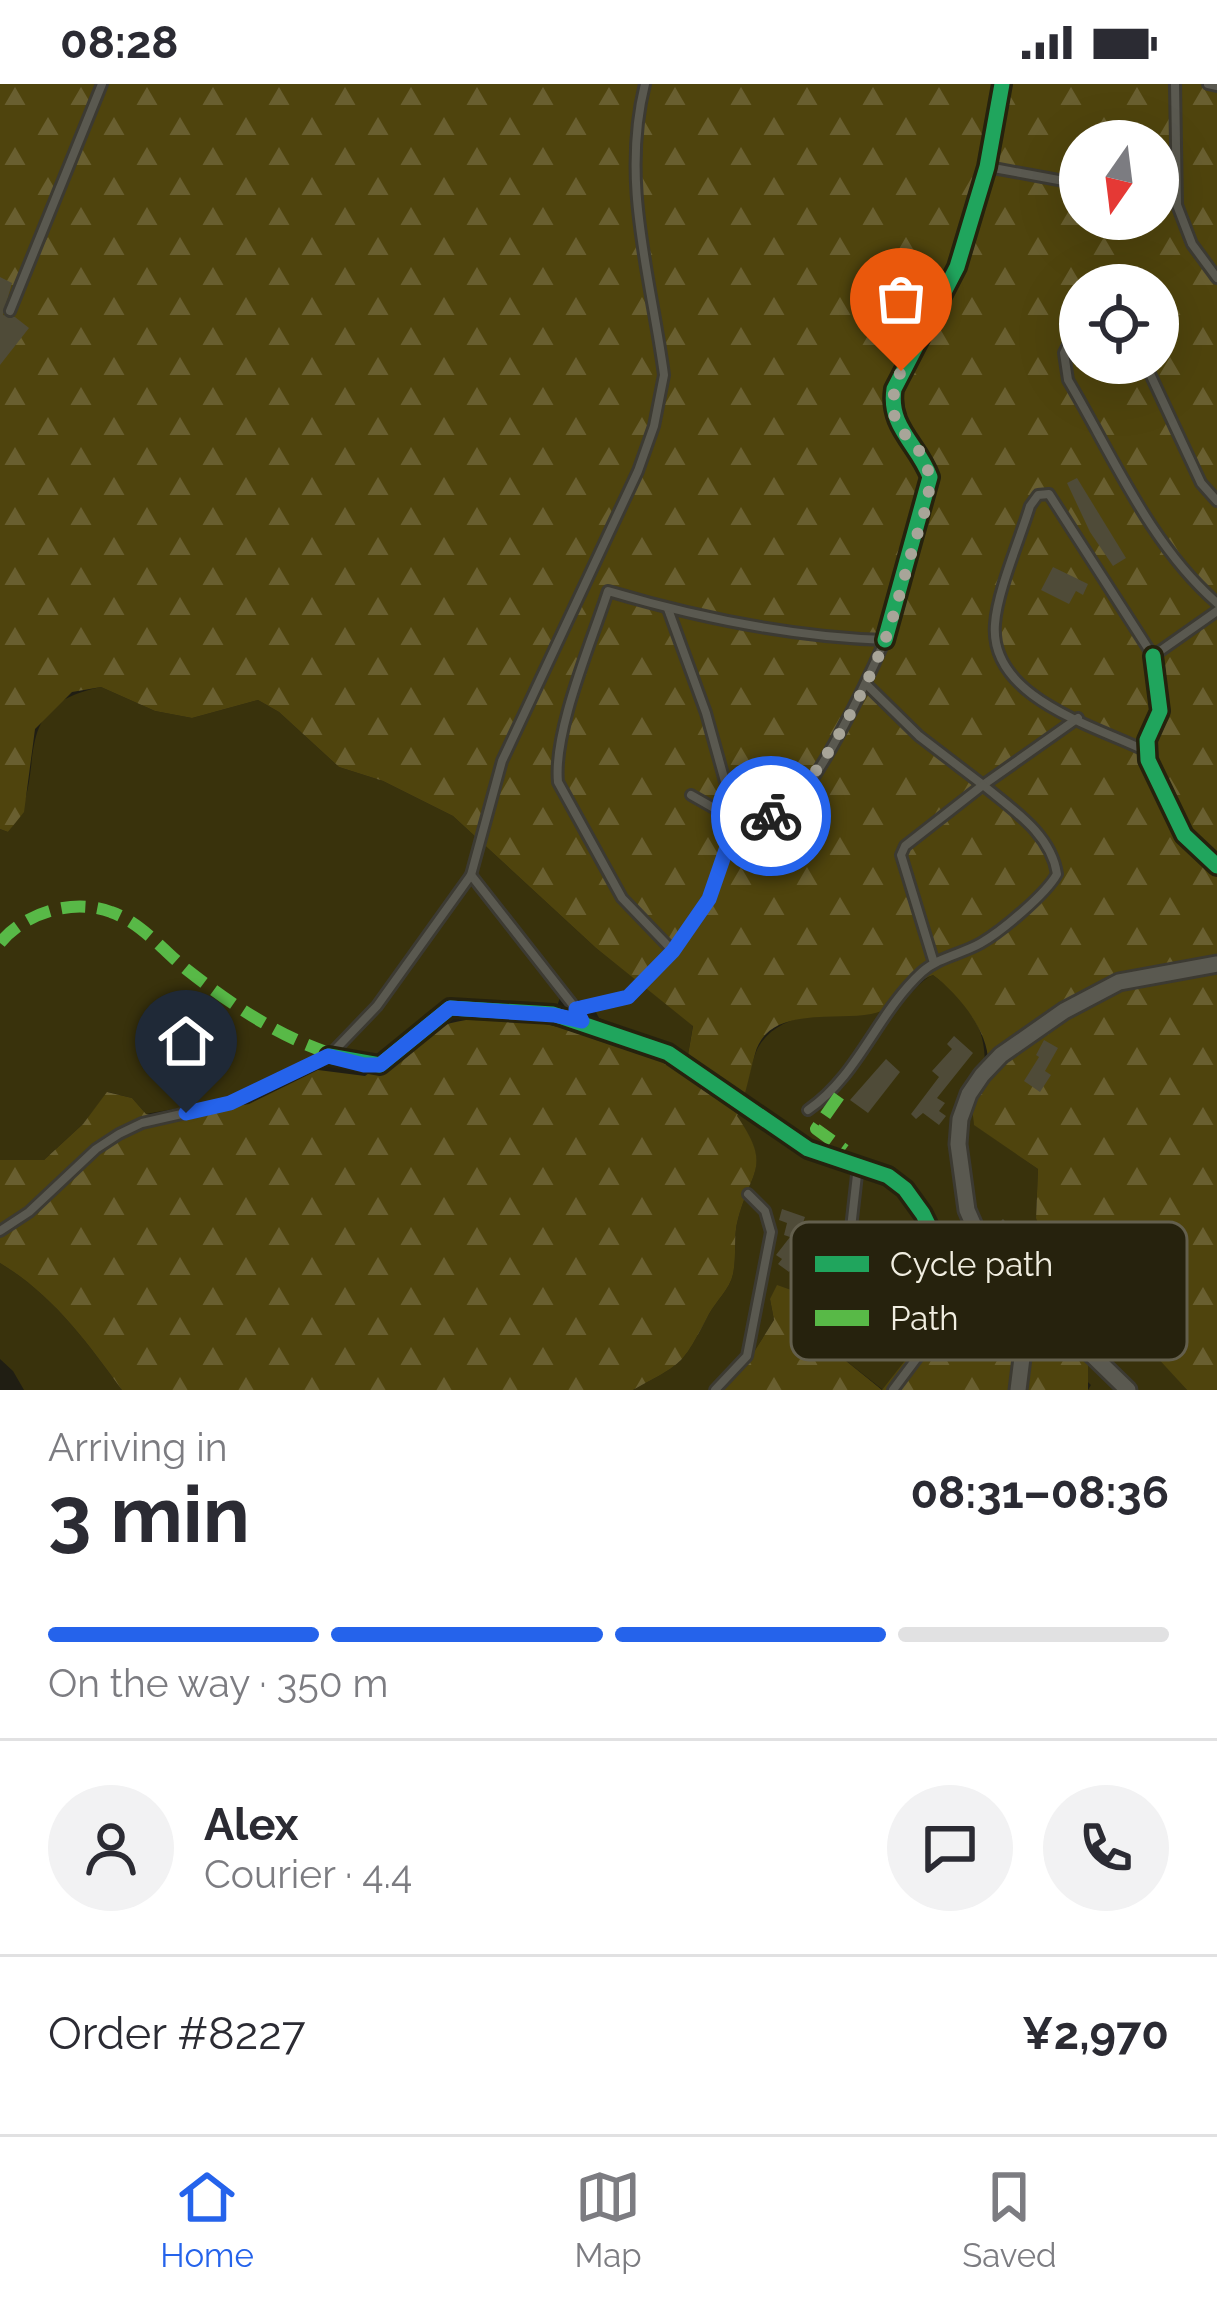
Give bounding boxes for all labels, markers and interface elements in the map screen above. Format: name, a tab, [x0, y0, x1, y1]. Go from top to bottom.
text: 08:28	[60, 16, 179, 69]
north arrow	[1059, 120, 1179, 240]
map controls	[1059, 120, 1179, 384]
pin	[850, 248, 952, 371]
button: locate	[1059, 264, 1179, 384]
icon: bag	[868, 266, 934, 332]
courier	[711, 756, 831, 876]
icon: bike	[738, 783, 804, 849]
pin	[135, 990, 237, 1113]
icon: home	[153, 1008, 219, 1074]
legend	[791, 1222, 1187, 1360]
text: Cycle path	[890, 1245, 1053, 1284]
text: Path	[890, 1299, 959, 1338]
text: Arriving in	[48, 1424, 228, 1470]
text: 08:31–08:36	[910, 1466, 1169, 1519]
text: 3 min	[48, 1469, 250, 1560]
text: On the way · 350 m	[48, 1660, 388, 1706]
button: person	[48, 1785, 174, 1911]
button: chat	[887, 1785, 1013, 1911]
button: phone	[1043, 1785, 1169, 1911]
text: Alex	[204, 1798, 298, 1851]
text: Courier · 4.4	[204, 1851, 412, 1897]
text: Order #8227	[48, 2007, 306, 2060]
text: ¥2,970	[1022, 2007, 1169, 2060]
tab: Home	[160, 2164, 254, 2275]
tab: Map	[574, 2164, 642, 2275]
tab: Saved	[962, 2164, 1057, 2275]

